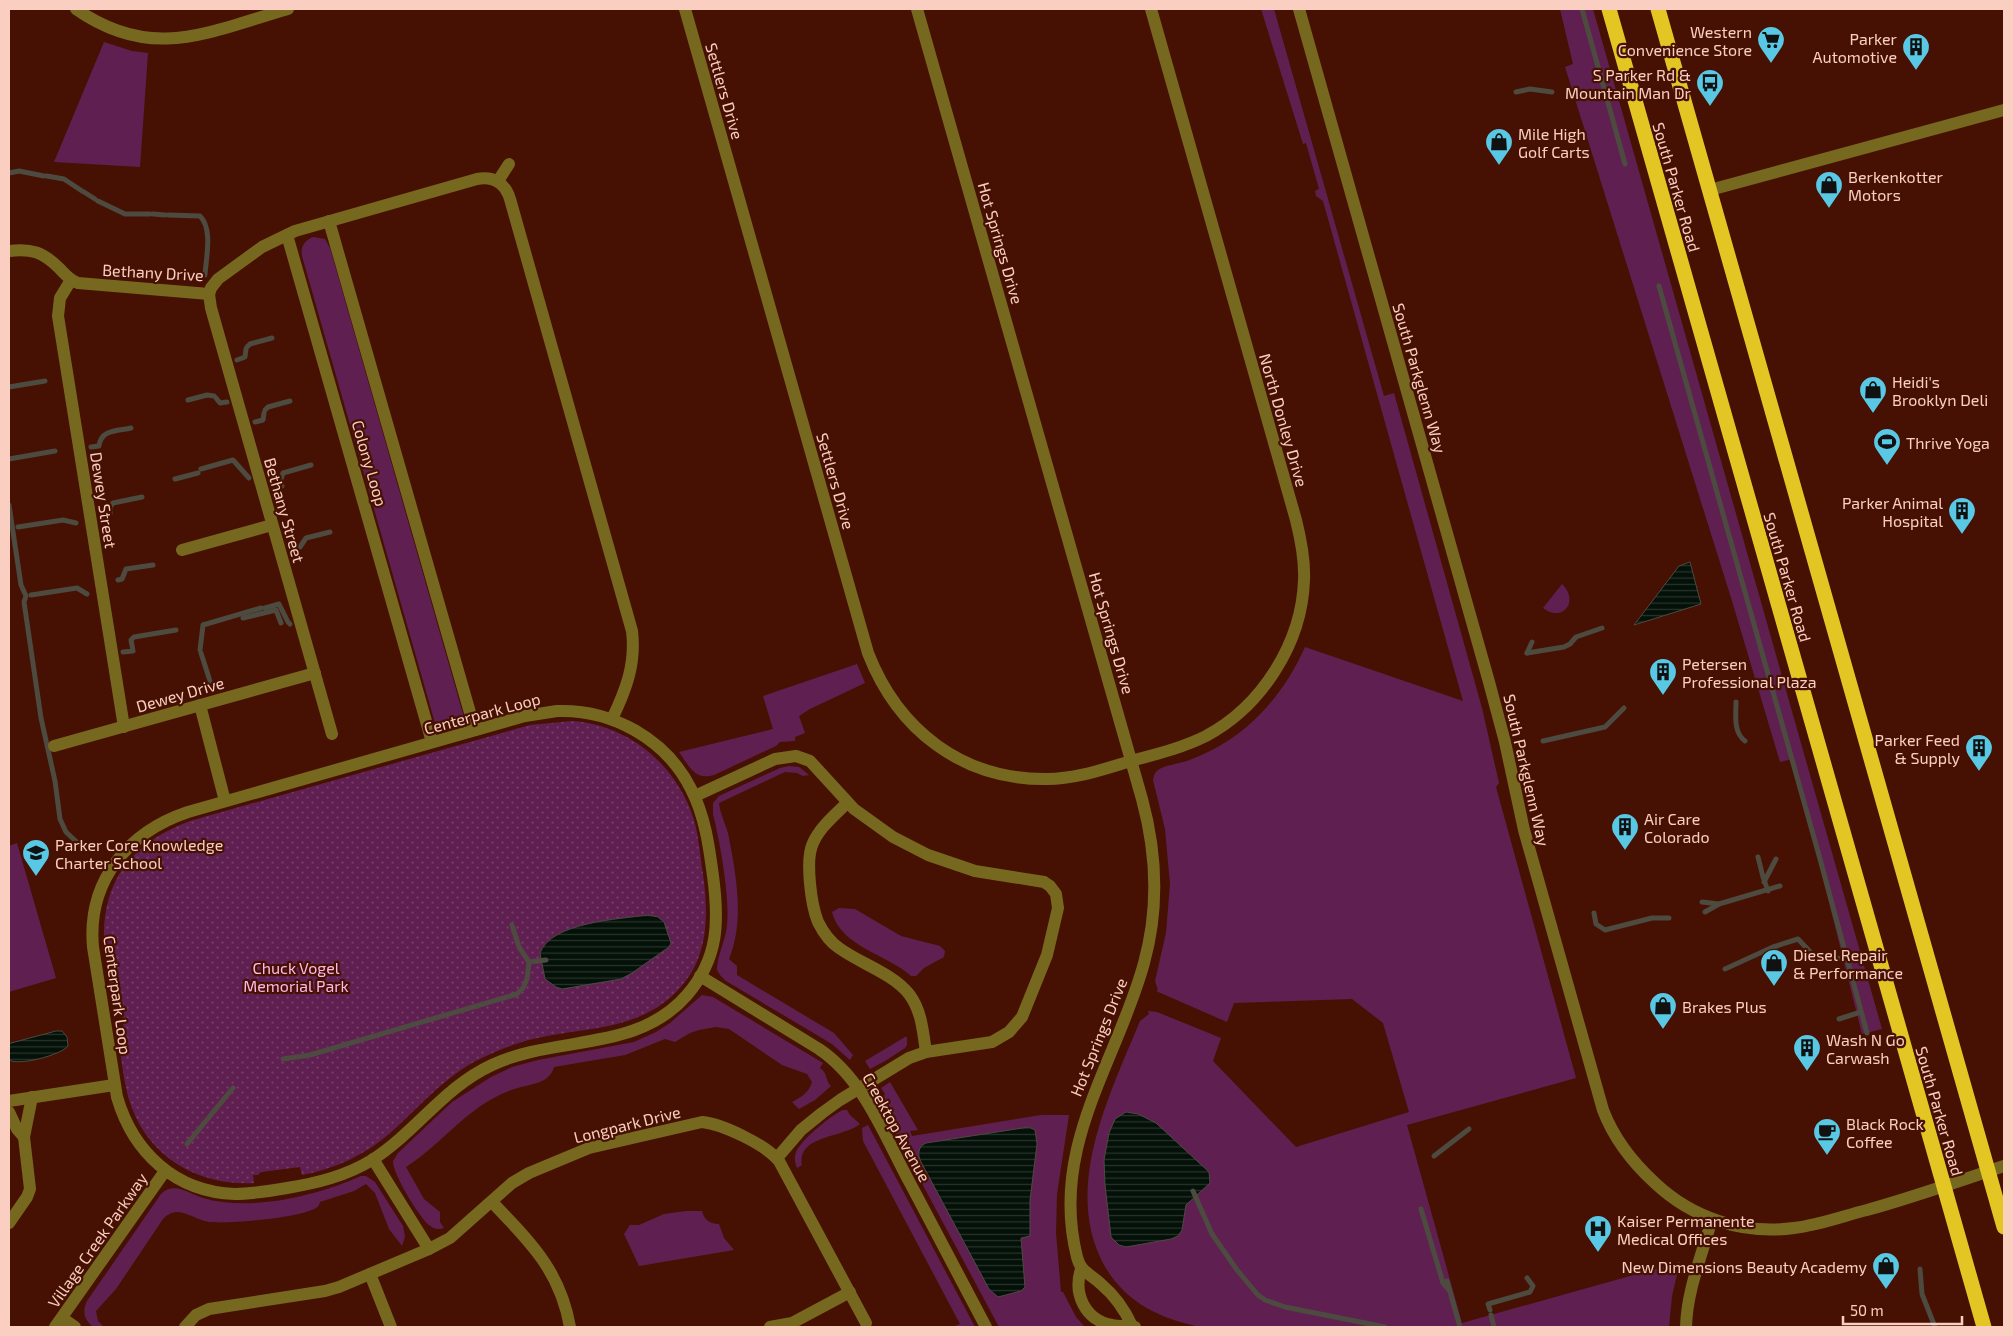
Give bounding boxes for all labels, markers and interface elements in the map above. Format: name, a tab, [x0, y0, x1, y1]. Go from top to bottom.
place label: Western Convenience Store	[1618, 22, 1752, 59]
supermarket icon: Western Convenience Store	[1756, 25, 1786, 64]
place label: Parker Automotive	[1813, 29, 1898, 66]
building icon: Parker Automotive	[1901, 32, 1931, 71]
street label: Settlers Drive	[702, 41, 748, 141]
place label: S Parker Rd & Mountain Man Dr	[1565, 65, 1692, 102]
bus stop icon: S Parker Rd & Mountain Man Dr	[1695, 68, 1725, 107]
street label: South Parker Road	[1649, 120, 1705, 254]
place label: Mile High Golf Carts	[1518, 124, 1590, 161]
shop icon: Mile High Golf Carts	[1484, 127, 1514, 166]
place label: Berkenkotter Motors	[1848, 167, 1943, 204]
shop icon: Berkenkotter Motors	[1814, 170, 1844, 209]
street label: Hot Springs Drive	[975, 180, 1027, 306]
street label: Bethany Drive	[102, 260, 204, 284]
street label: South Parkglenn Way	[1389, 301, 1451, 456]
street label: North Donley Drive	[1256, 351, 1312, 489]
place label: Heidi's Brooklyn Deli	[1892, 372, 1988, 409]
shop icon: Heidi's Brooklyn Deli	[1858, 375, 1888, 414]
street label: Colony Loop	[349, 418, 391, 508]
sports icon: Thrive Yoga	[1872, 427, 1902, 466]
street label: Settlers Drive	[813, 431, 859, 531]
place label: Thrive Yoga	[1906, 433, 1990, 452]
street label: Dewey Street	[87, 451, 121, 549]
street label: Bethany Street	[261, 455, 309, 565]
place label: Parker Animal Hospital	[1842, 493, 1943, 530]
building icon: Parker Animal Hospital	[1947, 496, 1977, 535]
street label: South Parker Road	[1760, 510, 1816, 644]
street label: Hot Springs Drive	[1086, 570, 1138, 696]
place label: Petersen Professional Plaza	[1682, 654, 1817, 691]
building icon: Petersen Professional Plaza	[1648, 657, 1678, 696]
street label: Dewey Drive	[134, 672, 226, 716]
street label: Centerpark Loop	[422, 688, 542, 738]
street label: South Parkglenn Way	[1500, 692, 1554, 848]
place label: Parker Feed & Supply	[1875, 730, 1961, 767]
building icon: Parker Feed & Supply	[1964, 733, 1994, 772]
place label: Air Care Colorado	[1644, 809, 1710, 846]
building icon: Air Care Colorado	[1610, 812, 1640, 851]
place label: Parker Core Knowledge Charter School	[55, 835, 223, 872]
school or university icon: Parker Core Knowledge Charter School	[21, 838, 51, 877]
street label: Centerpark Loop	[100, 934, 136, 1056]
place label: Diesel Repair & Performance	[1793, 945, 1903, 982]
shop icon: Diesel Repair & Performance	[1759, 948, 1789, 987]
park label: Chuck Vogel Memorial Park	[243, 958, 349, 995]
street label: Hot Springs Drive	[1066, 975, 1130, 1099]
shop icon: Brakes Plus	[1648, 991, 1678, 1030]
place label: Brakes Plus	[1682, 997, 1767, 1016]
place label: Wash N Go Carwash	[1826, 1030, 1905, 1067]
building icon: Wash N Go Carwash	[1792, 1033, 1822, 1072]
street label: South Parker Road	[1912, 1044, 1968, 1178]
street label: Creektop Avenue	[859, 1069, 935, 1185]
street label: Longpark Drive	[572, 1102, 682, 1146]
place label: Black Rock Coffee	[1846, 1114, 1924, 1151]
cafe icon: Black Rock Coffee	[1812, 1117, 1842, 1156]
street label: Village Creek Parkway	[43, 1169, 151, 1311]
place label: Kaiser Permanente Medical Offices	[1617, 1211, 1755, 1248]
hospital icon: Kaiser Permanente Medical Offices	[1583, 1214, 1613, 1253]
shop icon: New Dimensions Beauty Academy	[1871, 1251, 1901, 1290]
place label: New Dimensions Beauty Academy	[1621, 1257, 1868, 1276]
scale bar	[1843, 1294, 1962, 1326]
text: 50 m	[1850, 1301, 1884, 1319]

